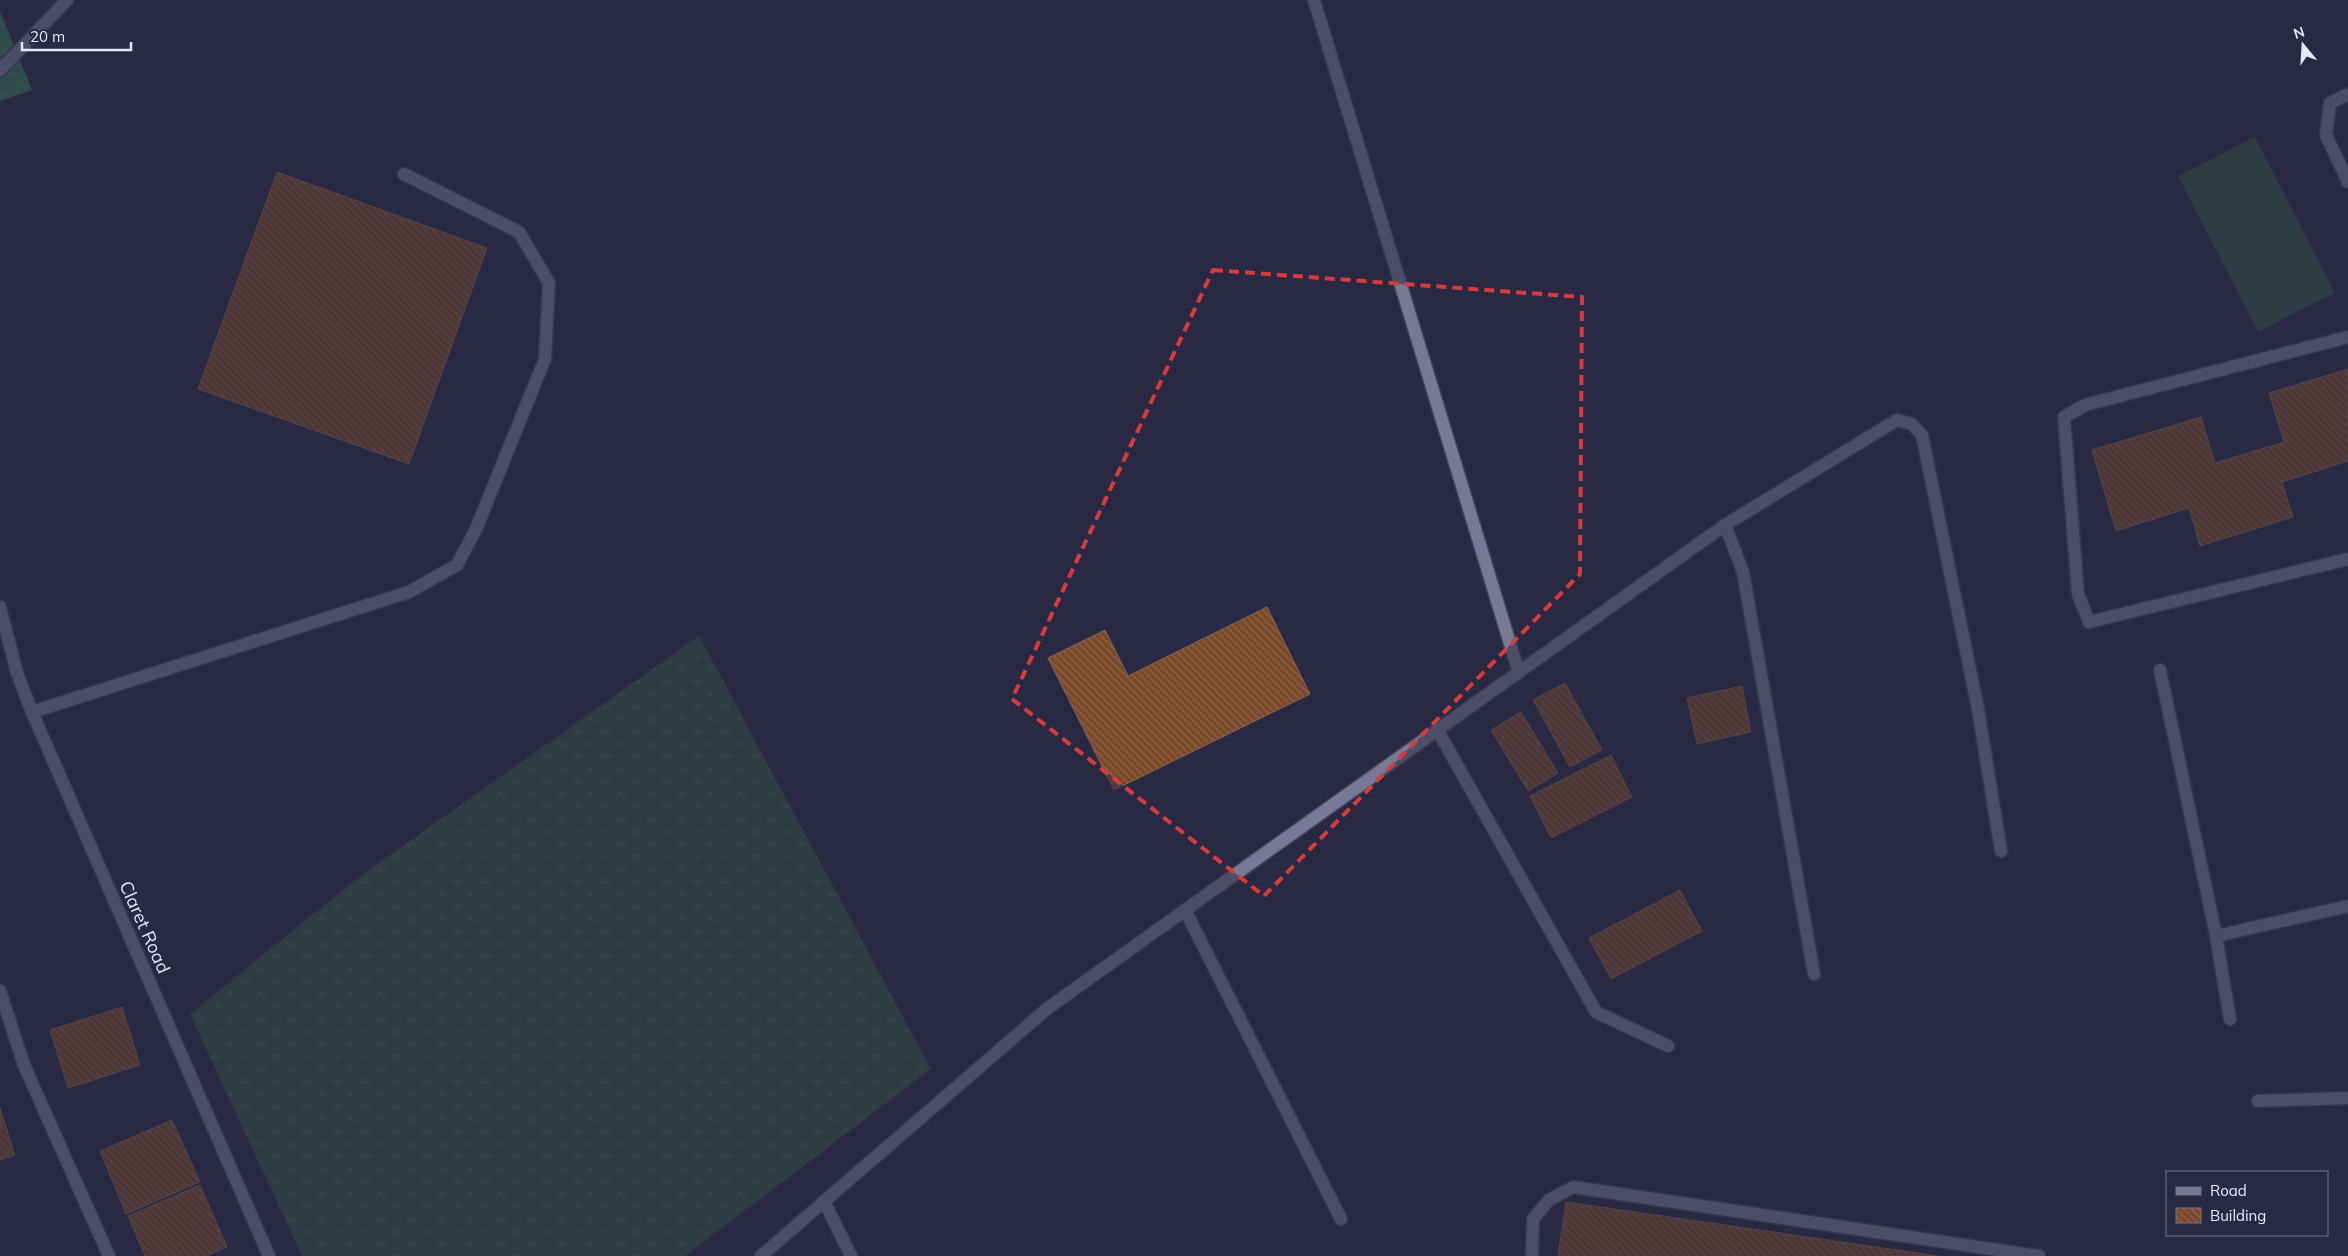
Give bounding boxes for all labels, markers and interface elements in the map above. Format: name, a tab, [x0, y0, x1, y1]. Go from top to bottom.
scale bar	[22, 20, 131, 52]
north arrow	[2278, 20, 2328, 70]
text: N	[2291, 22, 2307, 43]
text: 20 m	[30, 27, 65, 46]
street label: Claret Road	[114, 877, 176, 977]
legend	[2166, 1171, 2328, 1236]
text: Road	[2210, 1181, 2247, 1200]
text: Building	[2210, 1206, 2266, 1225]

